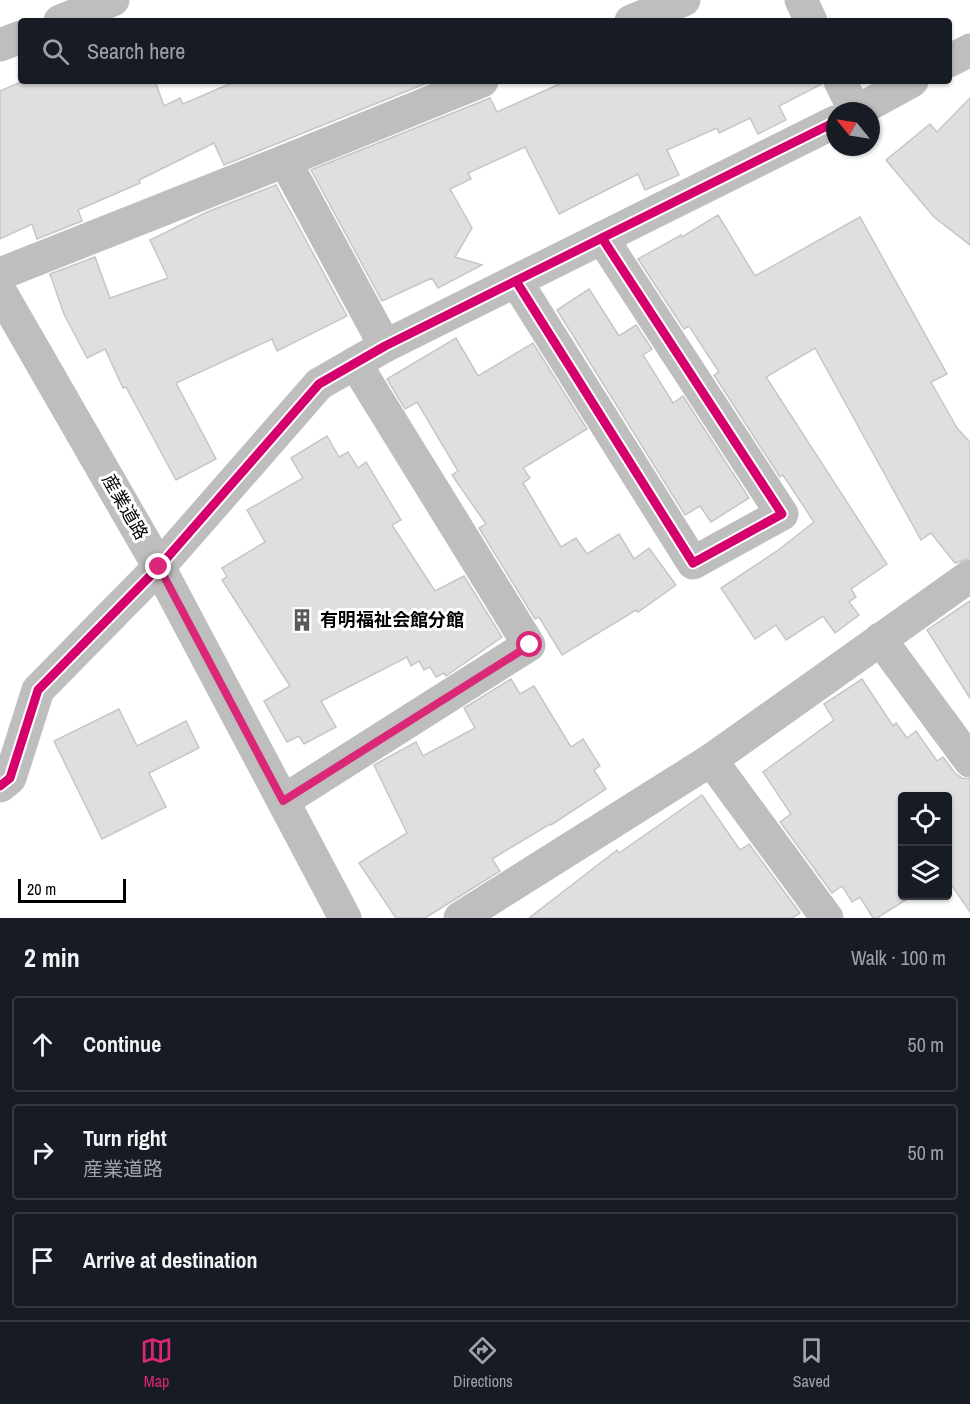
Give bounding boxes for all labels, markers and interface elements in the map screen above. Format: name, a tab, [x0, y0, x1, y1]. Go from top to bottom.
search box	[18, 18, 952, 84]
icon: search	[39, 35, 72, 68]
text: Search here	[87, 36, 185, 66]
north arrow	[826, 102, 880, 156]
street label: 産業道路	[97, 469, 154, 544]
route end	[145, 553, 171, 579]
building icon: 有明福祉会館分館	[289, 607, 315, 633]
place label: 有明福祉会館分館	[320, 607, 464, 632]
route start	[516, 631, 542, 657]
map controls	[898, 792, 952, 900]
button: locate	[898, 792, 952, 846]
button: layers	[898, 846, 952, 900]
scale bar	[18, 876, 126, 904]
text: 20 m	[27, 878, 56, 900]
text: 2 min	[24, 940, 80, 975]
text: Walk · 100 m	[851, 944, 946, 971]
icon: ahead	[26, 1028, 59, 1061]
text: Continue	[83, 1029, 161, 1059]
text: 50 m	[908, 1031, 944, 1058]
text: Turn right	[83, 1123, 167, 1153]
icon: right	[26, 1136, 59, 1169]
text: 50 m	[908, 1139, 944, 1166]
text: 産業道路	[83, 1155, 163, 1182]
icon: arrive	[26, 1244, 59, 1277]
text: Arrive at destination	[83, 1245, 257, 1275]
tab: Map	[140, 1334, 173, 1392]
tab: Directions	[453, 1334, 513, 1392]
tab: Saved	[793, 1334, 830, 1392]

